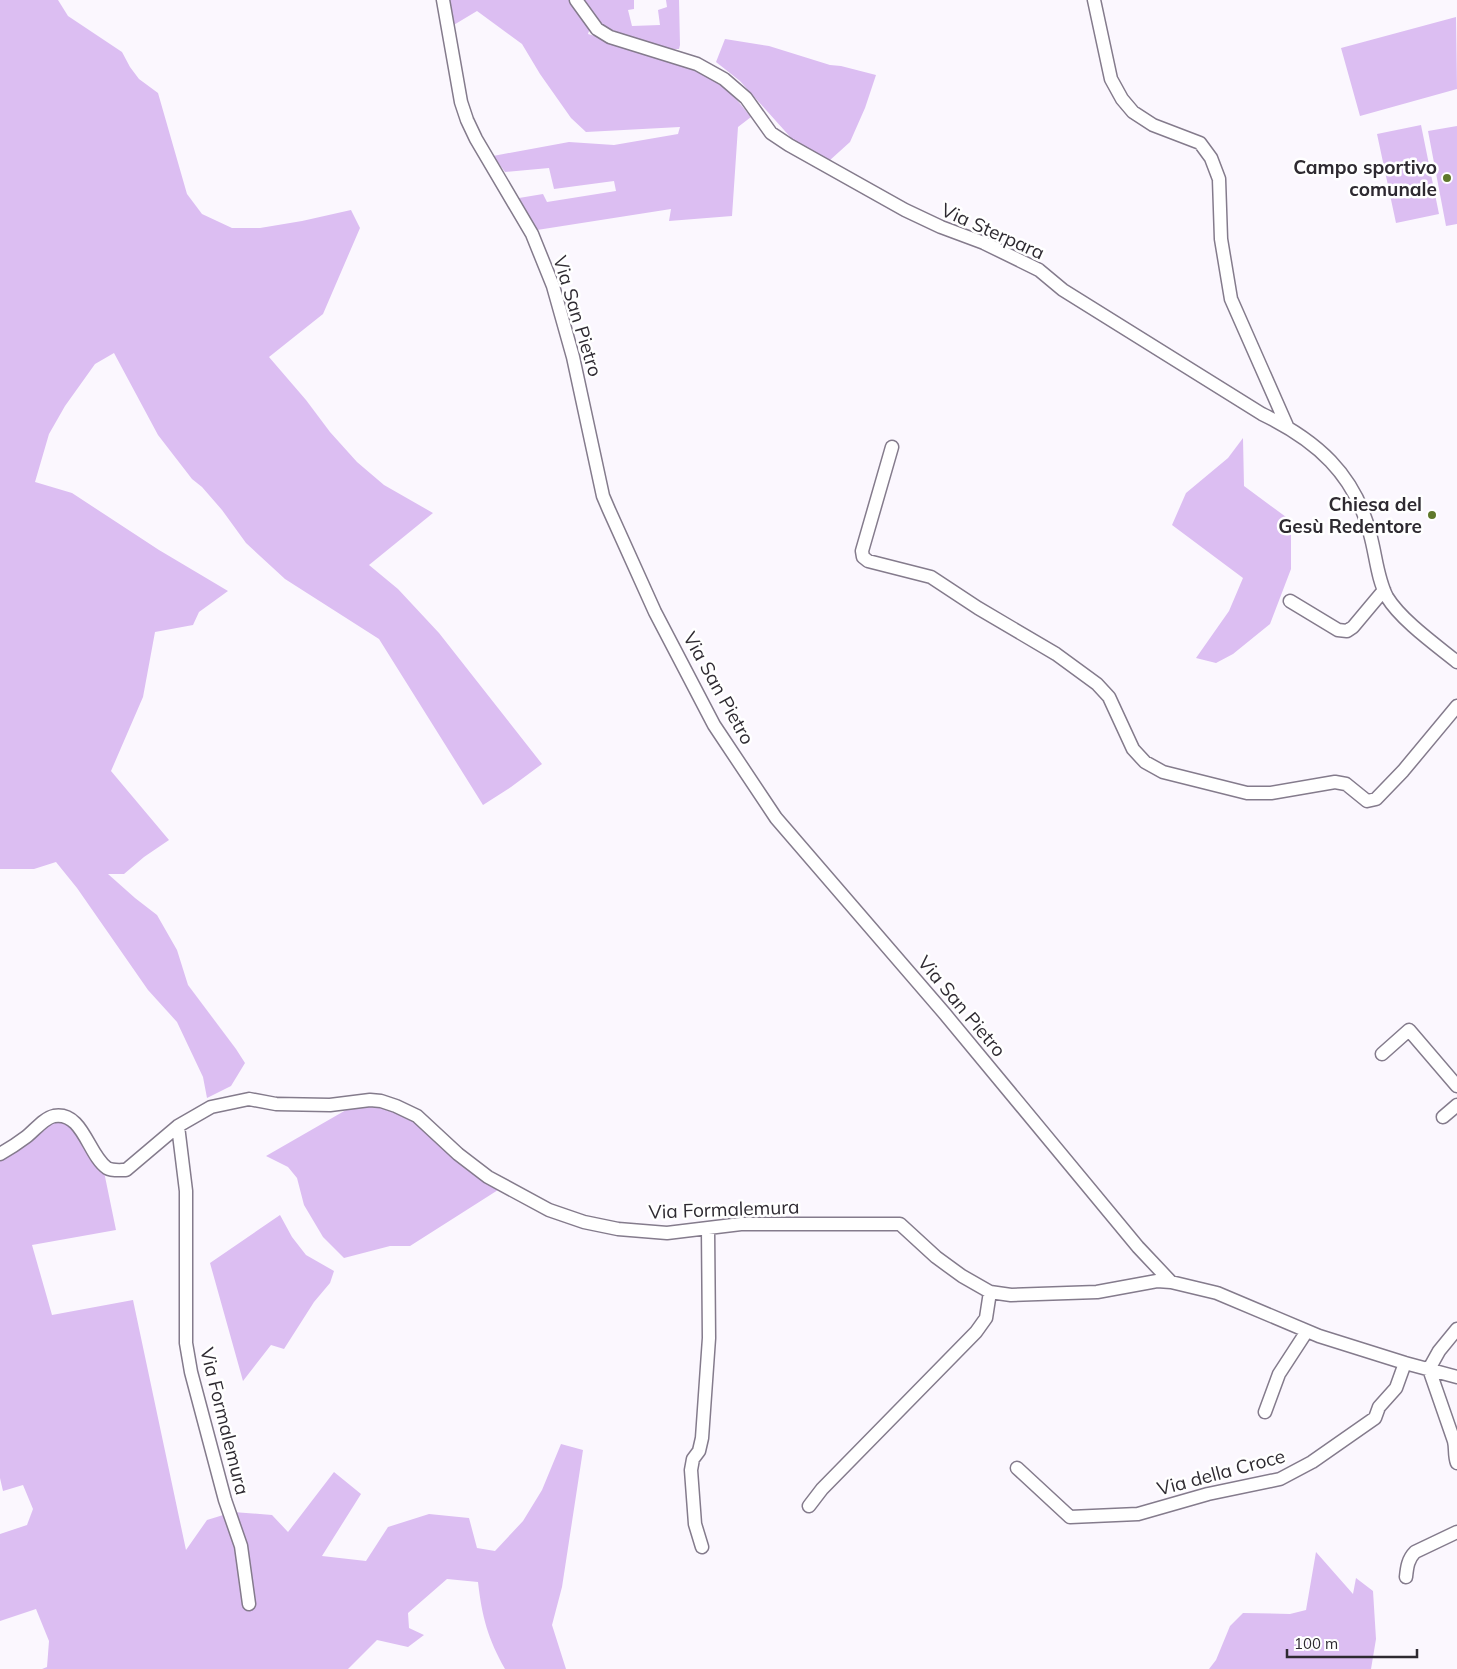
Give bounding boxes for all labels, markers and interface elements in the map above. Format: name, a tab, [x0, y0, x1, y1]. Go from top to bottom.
place label: Campo sportivo comunale	[1293, 155, 1437, 201]
marker: Campo sportivo comunale	[1441, 172, 1453, 184]
street label: Via Sterpara	[938, 198, 1048, 264]
street label: Via San Pietro	[548, 253, 608, 379]
place label: Chiesa del Gesù Redentore	[1278, 492, 1422, 538]
marker: Chiesa del Gesù Redentore	[1426, 509, 1438, 521]
street label: Via San Pietro	[678, 628, 760, 748]
street label: Via San Pietro	[913, 950, 1011, 1062]
street label: Via Formalemura	[648, 1194, 800, 1224]
street label: Via Formalemura	[195, 1345, 255, 1497]
street label: Via della Croce	[1154, 1443, 1288, 1501]
scale bar	[1287, 1626, 1417, 1658]
text: 100 m	[1294, 1634, 1338, 1653]

